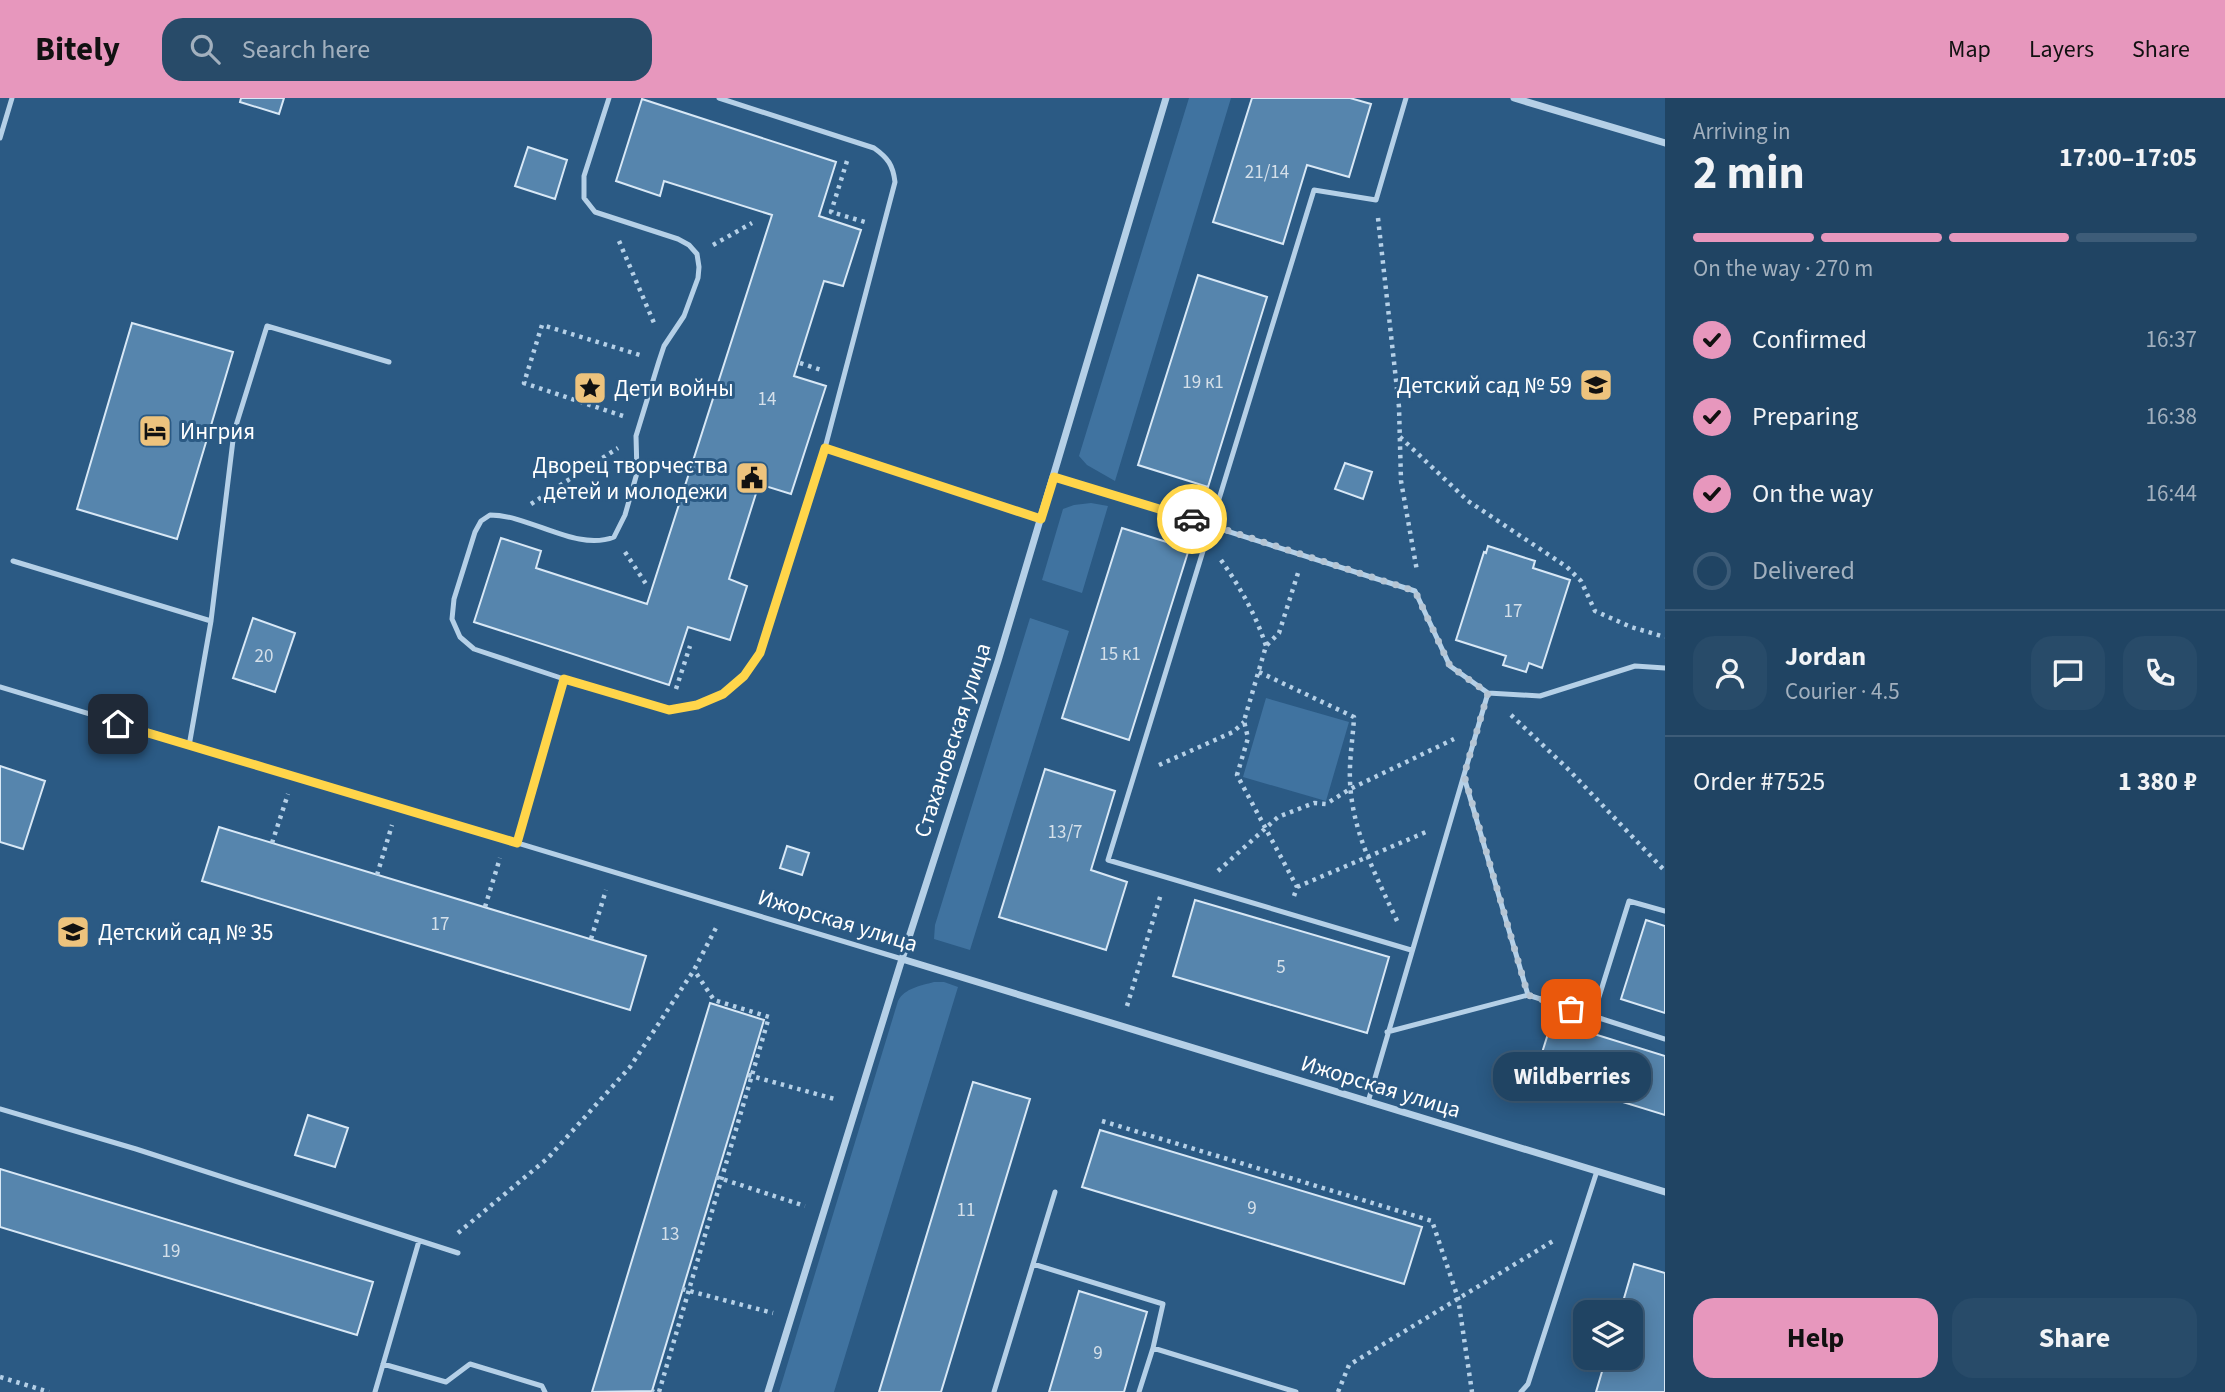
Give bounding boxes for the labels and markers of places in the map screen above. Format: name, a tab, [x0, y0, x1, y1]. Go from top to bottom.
school or university icon: Детский сад № 59	[1577, 366, 1615, 404]
place icon: Дети войны	[571, 369, 609, 407]
place label: Детский сад № 59	[1397, 369, 1572, 402]
place label: Дети войны	[614, 372, 734, 405]
hotel icon: Ингрия	[136, 412, 174, 450]
place label: Ингрия	[180, 415, 255, 448]
place label: Дворец творчества детей и молодежи	[533, 449, 728, 508]
public building icon: Дворец творчества детей и молодежи	[733, 459, 771, 497]
pin	[88, 694, 148, 754]
school or university icon: Детский сад № 35	[54, 913, 92, 951]
place label: Детский сад № 35	[98, 916, 273, 949]
pin	[1541, 979, 1601, 1039]
callout: Wildberries	[1492, 1051, 1650, 1100]

